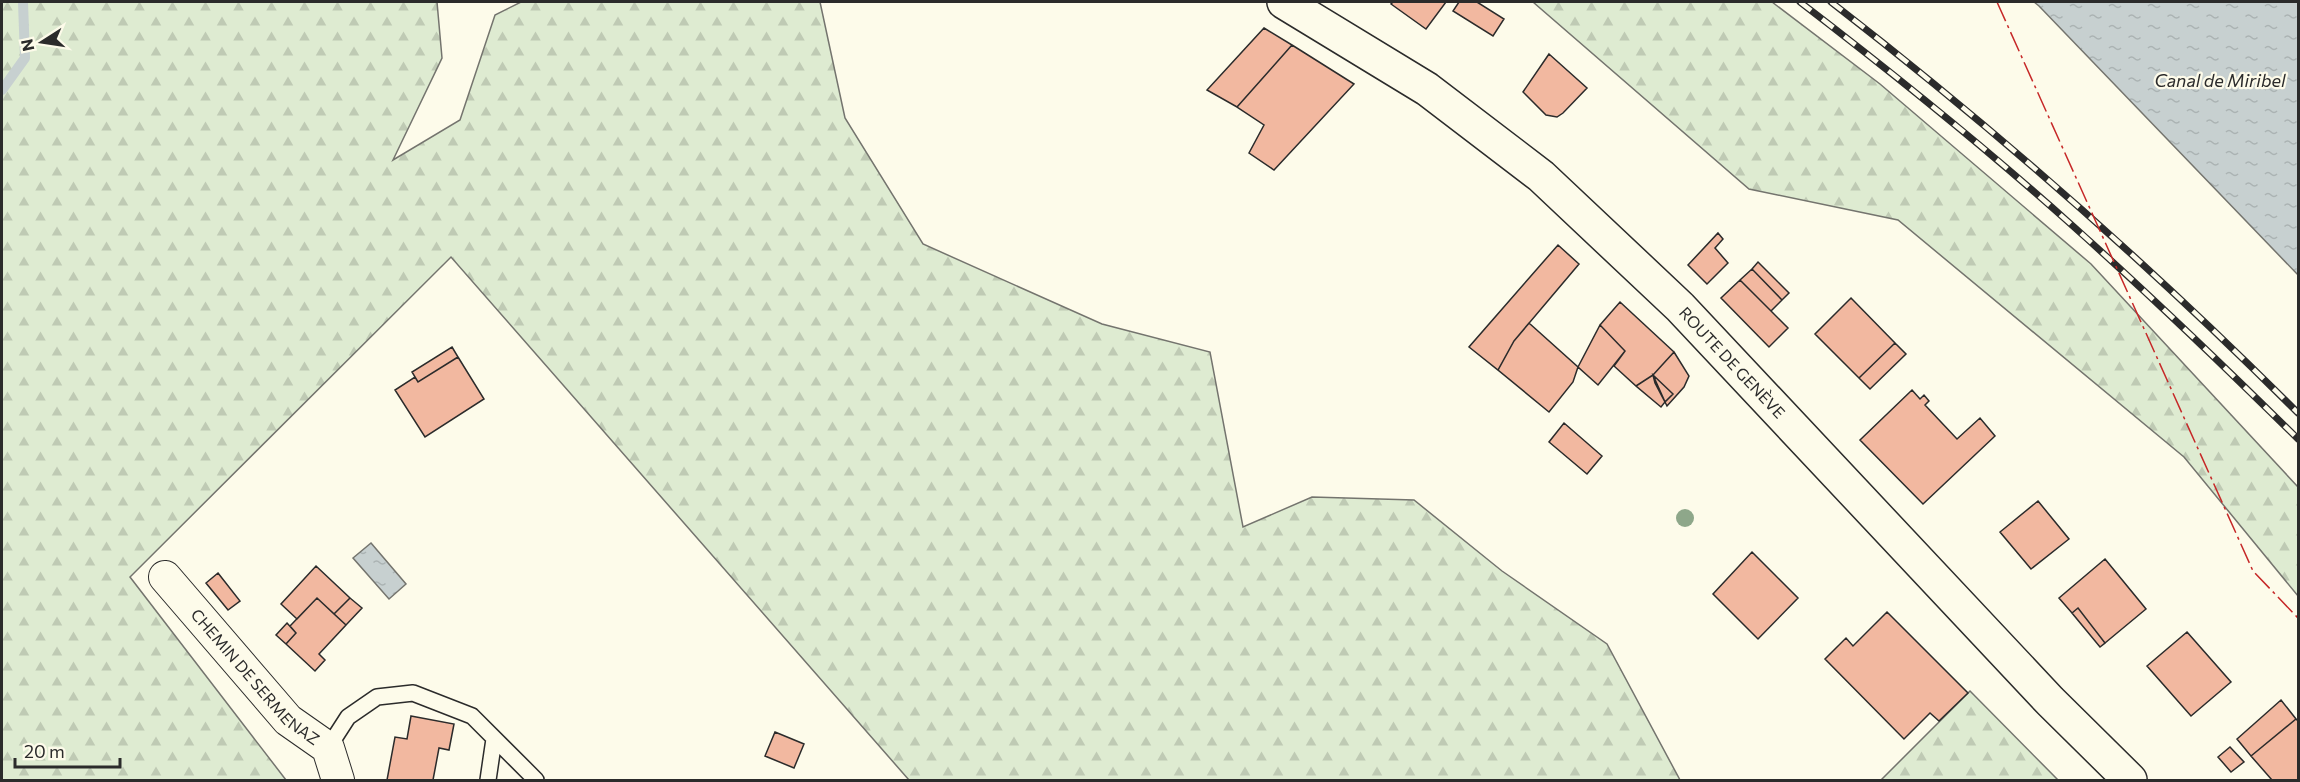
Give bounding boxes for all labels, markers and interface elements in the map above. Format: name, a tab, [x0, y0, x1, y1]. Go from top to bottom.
north arrow	[12, 12, 72, 72]
text: N	[16, 37, 37, 53]
water label: Canal de Miribel	[2154, 69, 2286, 91]
street label: ROUTE DE GENÈVE	[1676, 303, 1789, 422]
street label: CHEMIN DE SERMENAZ	[187, 605, 324, 748]
scale bar	[15, 731, 120, 769]
text: 20 m	[24, 740, 65, 762]

